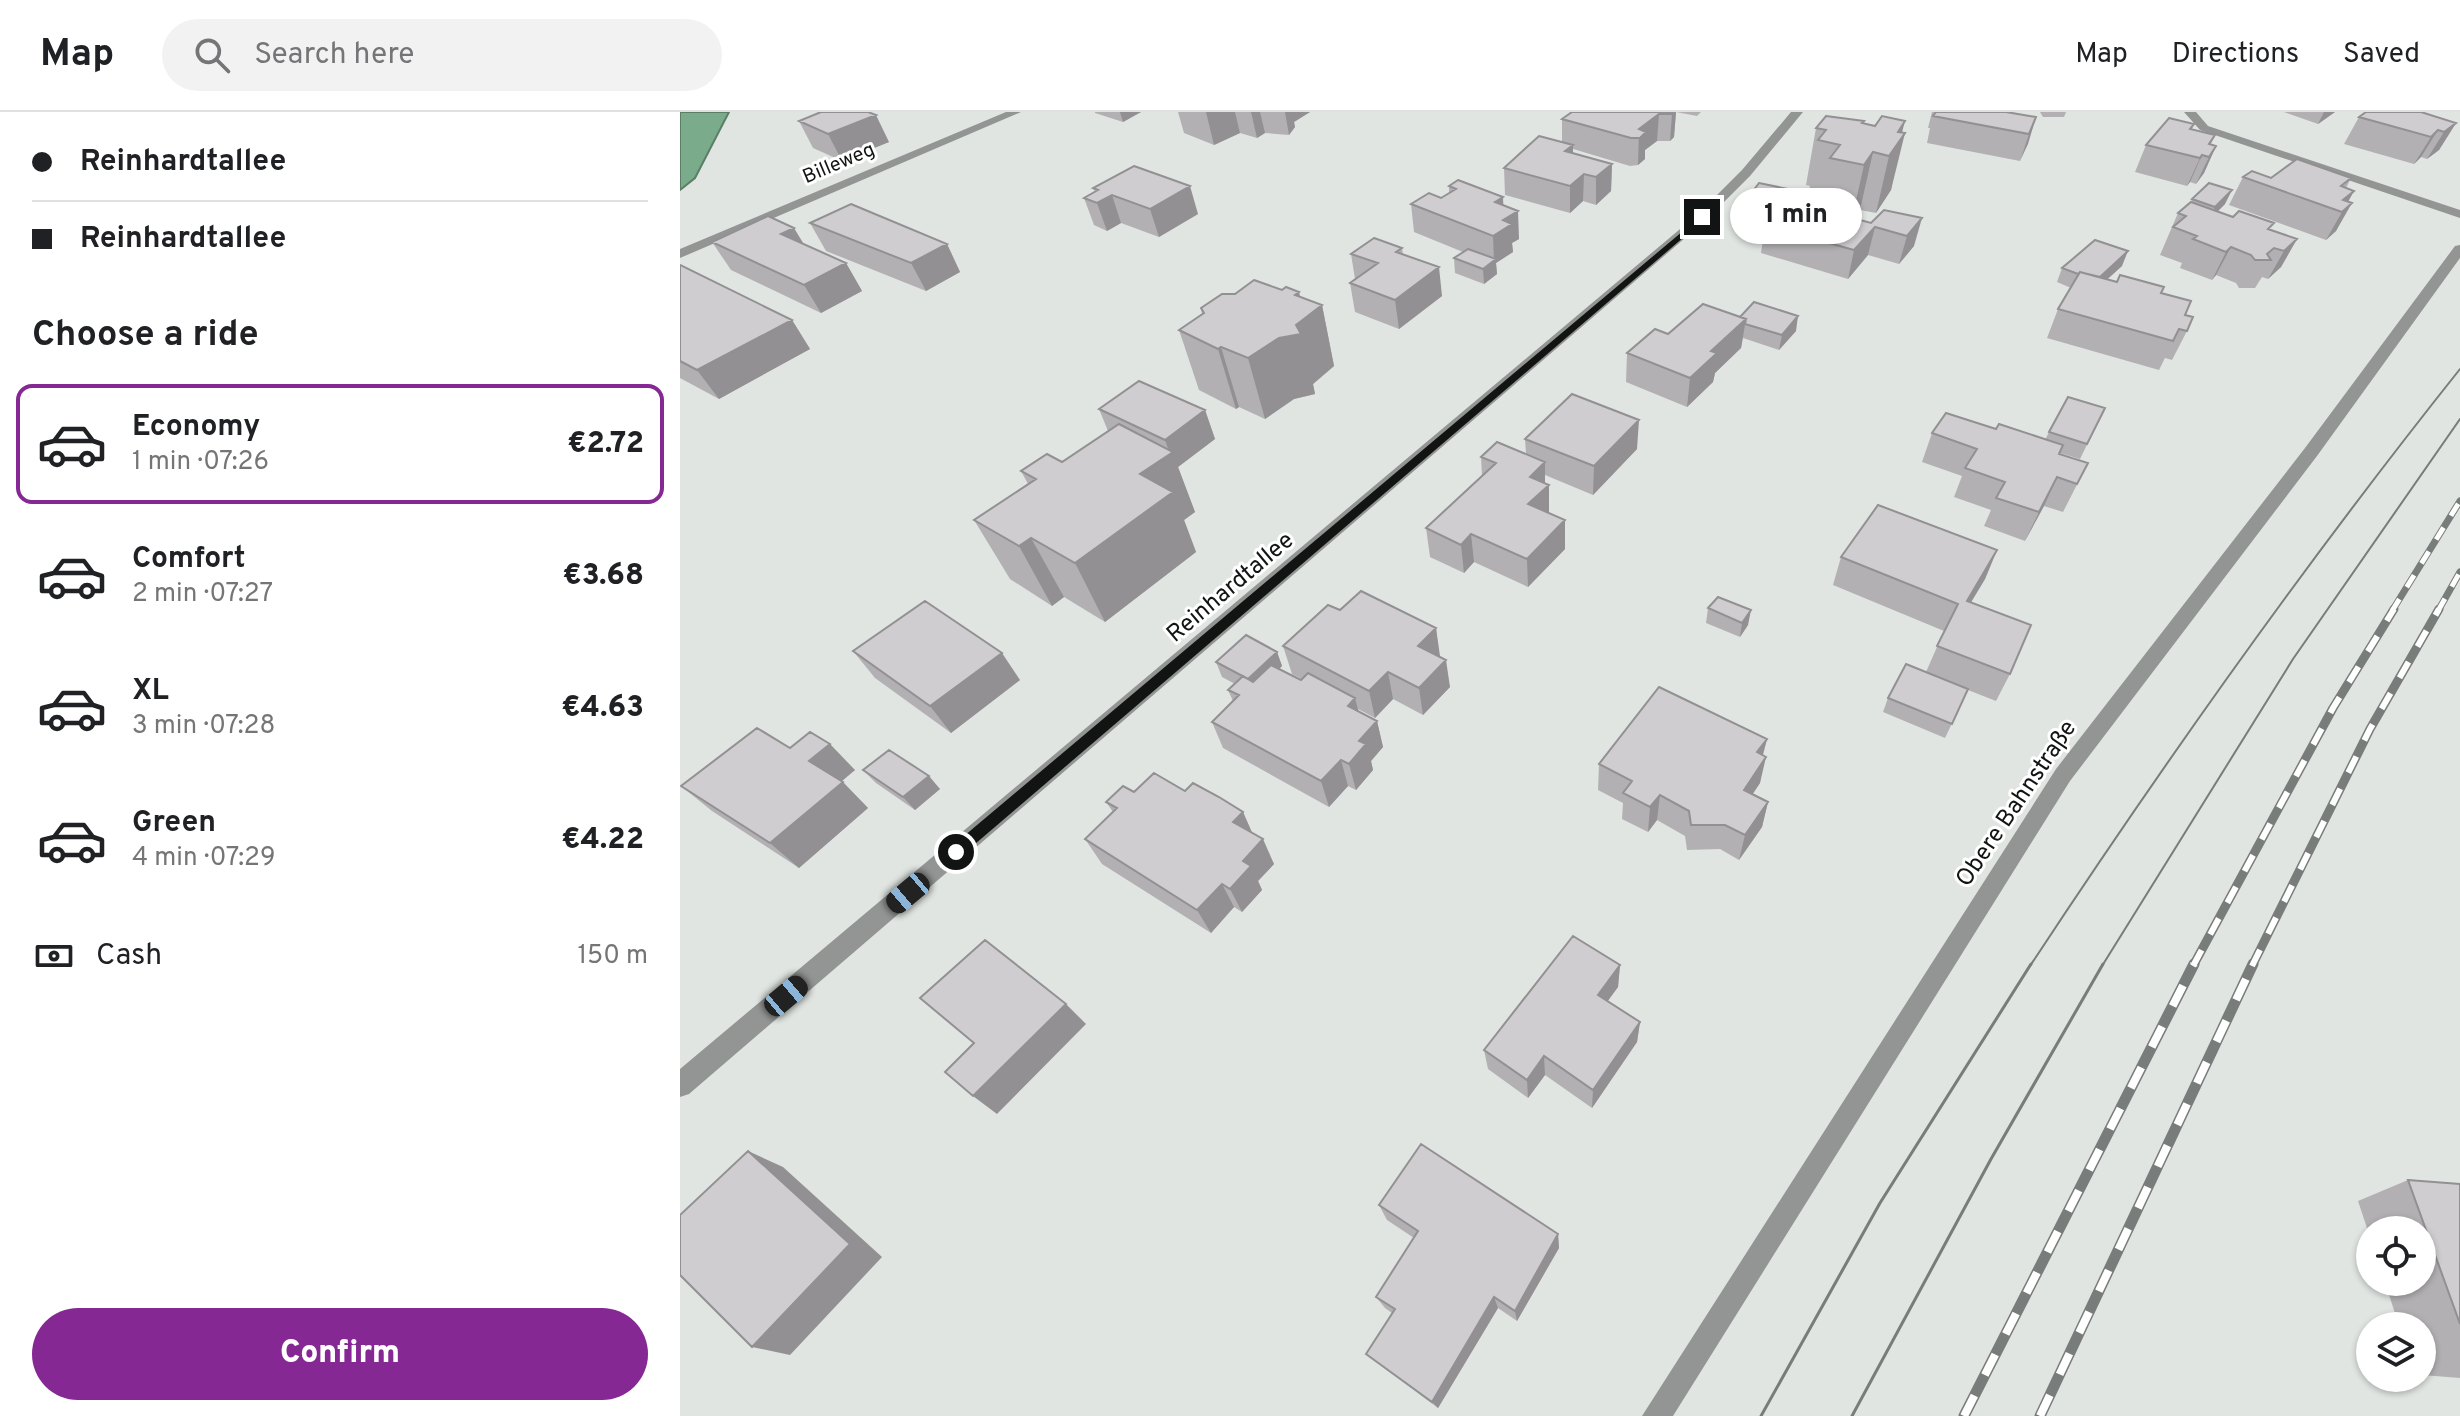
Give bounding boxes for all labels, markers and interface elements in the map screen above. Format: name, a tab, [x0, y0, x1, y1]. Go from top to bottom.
search box	[162, 19, 722, 91]
text: Map	[40, 31, 114, 80]
icon: search	[190, 33, 234, 77]
text: Search here	[254, 37, 414, 74]
text: Map	[2075, 37, 2128, 73]
text: Directions	[2172, 37, 2299, 73]
text: Saved	[2343, 37, 2420, 73]
street label: Billeweg	[799, 137, 879, 191]
text: Reinhardtallee	[80, 144, 286, 181]
callout: 1 min	[1730, 189, 1862, 245]
route end	[1684, 199, 1720, 235]
text: 1 min	[1764, 199, 1828, 232]
text: Reinhardtallee	[80, 221, 286, 258]
text: Choose a ride	[32, 313, 258, 359]
icon: car	[36, 408, 108, 480]
text: Economy	[132, 409, 260, 446]
text: €2.72	[567, 426, 644, 463]
text: 1 min · 07:26	[132, 446, 269, 479]
street label: Reinhardtallee	[1161, 526, 1301, 650]
icon: car	[36, 540, 108, 612]
text: Comfort	[132, 541, 245, 578]
text: €3.68	[563, 558, 644, 595]
text: 2 min · 07:27	[132, 578, 273, 611]
icon: car	[36, 672, 108, 744]
text: XL	[132, 673, 169, 710]
text: €4.63	[561, 690, 644, 727]
text: 3 min · 07:28	[132, 710, 275, 743]
street label: Obere Bahnstraße	[1950, 715, 2084, 893]
icon: car	[36, 804, 108, 876]
text: Green	[132, 805, 216, 842]
text: €4.22	[561, 822, 644, 859]
route start	[938, 834, 974, 870]
text: 4 min · 07:29	[132, 842, 275, 875]
car	[882, 868, 934, 918]
icon: cash	[32, 934, 76, 978]
text: Cash	[96, 938, 162, 975]
text: 150 m	[577, 940, 648, 973]
car	[760, 971, 812, 1021]
map controls	[2356, 1216, 2436, 1392]
button: locate	[2356, 1216, 2436, 1296]
button: Confirm	[32, 1308, 648, 1400]
button: layers	[2356, 1312, 2436, 1392]

